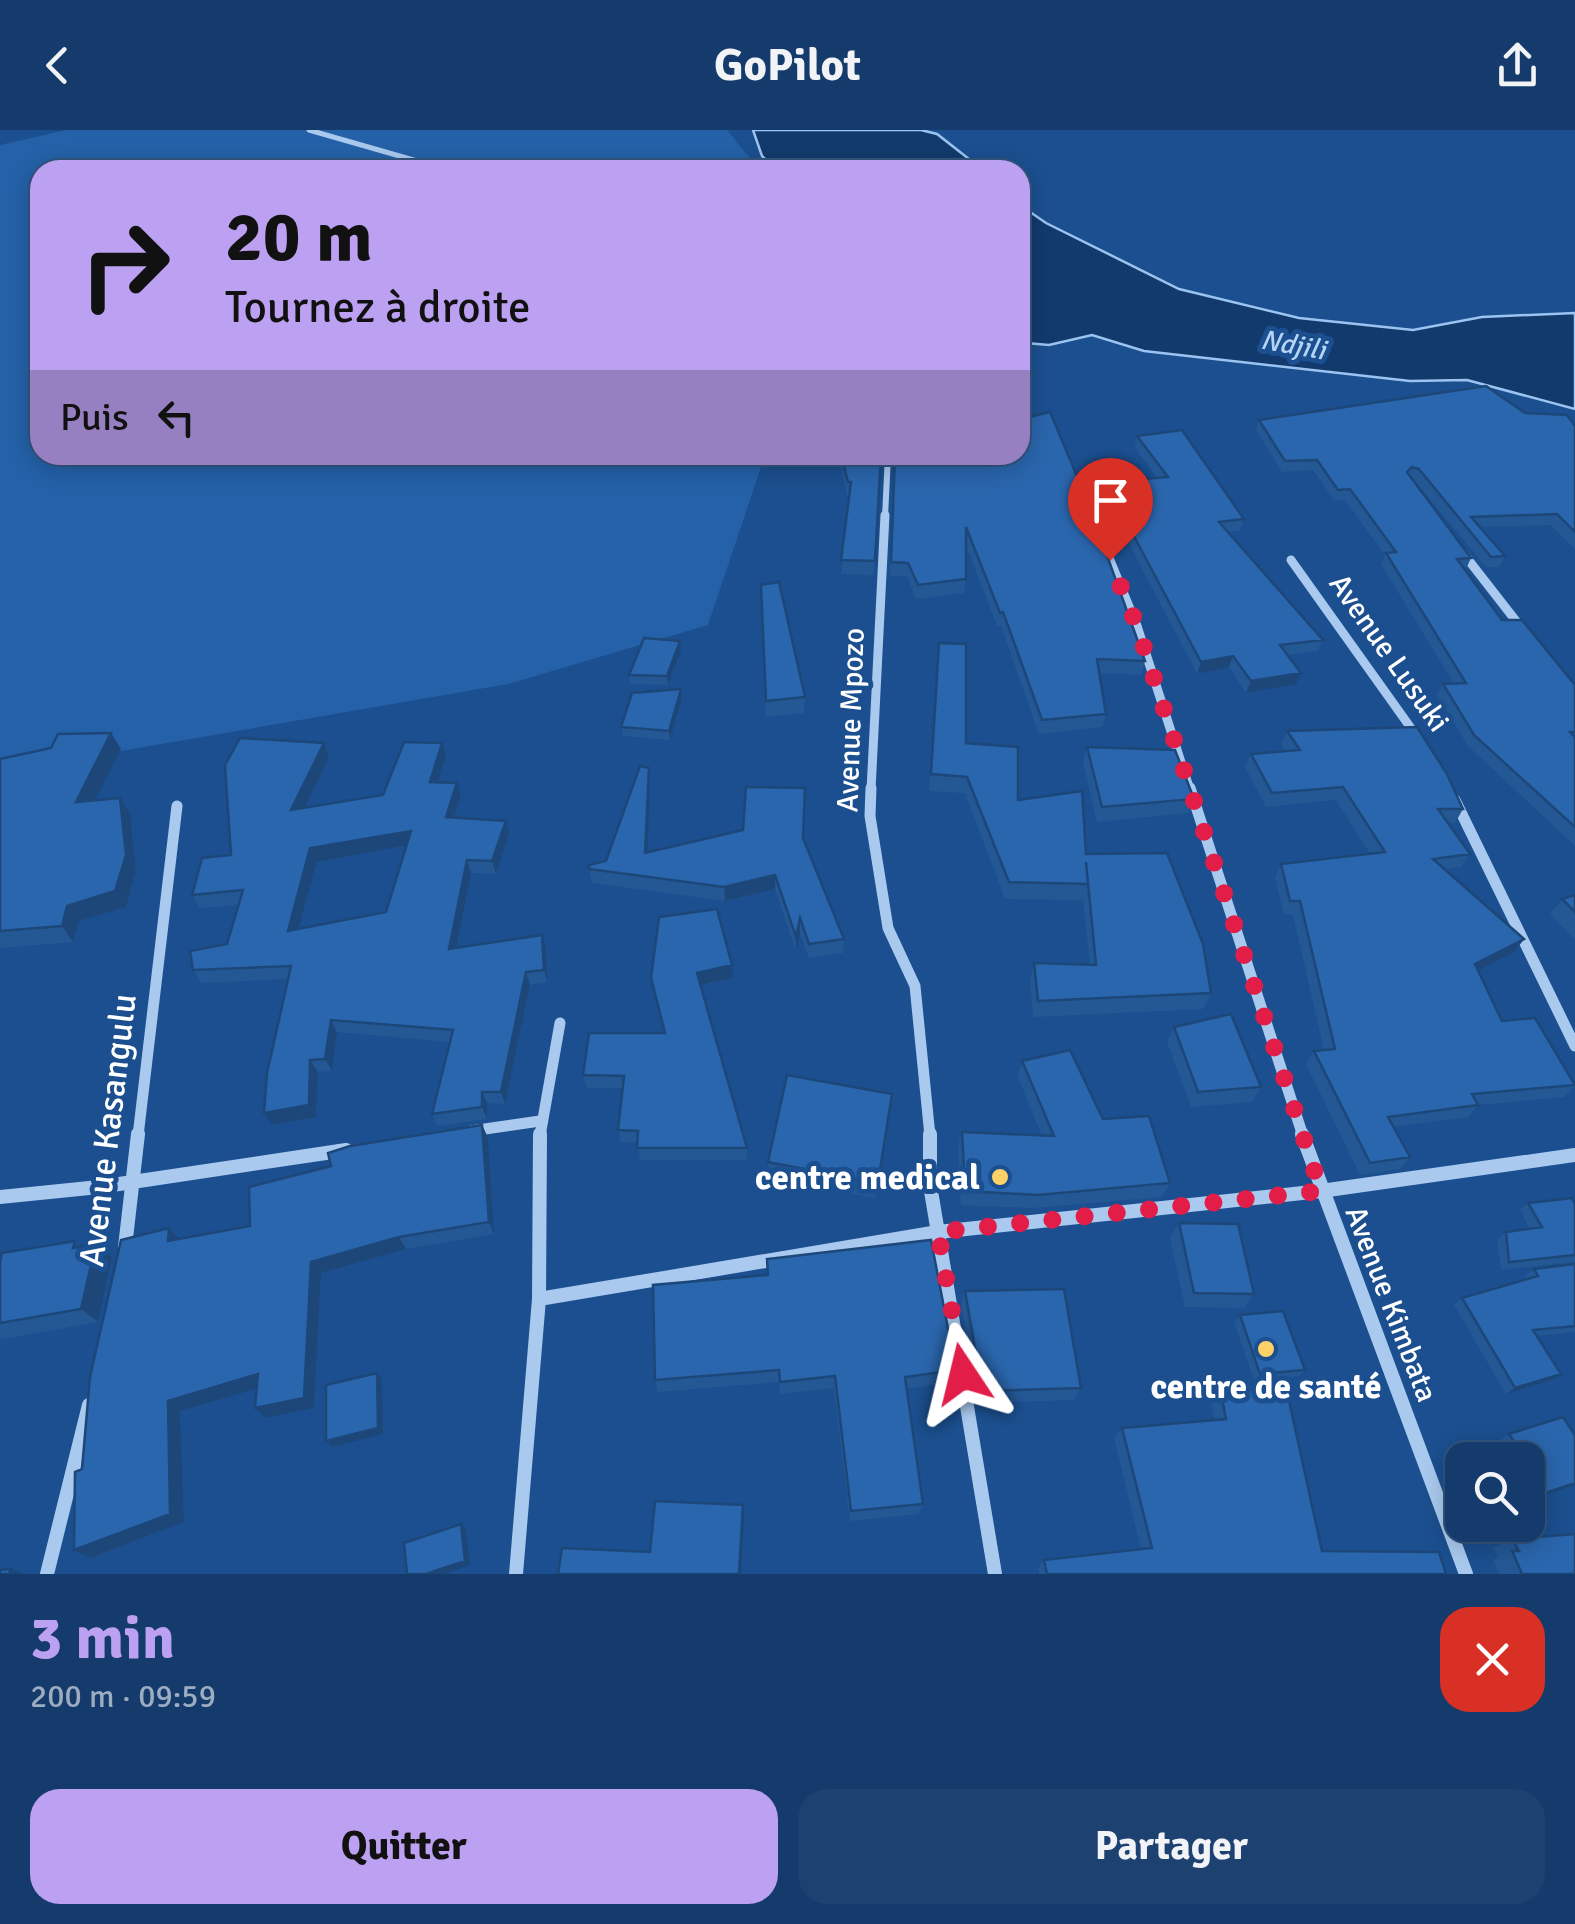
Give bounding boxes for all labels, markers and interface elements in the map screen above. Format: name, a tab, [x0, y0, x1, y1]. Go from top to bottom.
icon: back	[30, 38, 85, 93]
text: GoPilot	[714, 38, 861, 93]
icon: share	[1490, 38, 1545, 93]
text: 20 m	[225, 194, 373, 280]
icon: right	[60, 200, 190, 330]
text: Tournez à droite	[225, 280, 531, 335]
water label: Ndjili	[1258, 323, 1330, 368]
icon: left	[149, 390, 204, 445]
text: Puis	[60, 394, 129, 441]
pin	[1068, 458, 1153, 561]
icon: arrive	[1083, 473, 1138, 528]
street label: Avenue Lusuki	[1321, 567, 1457, 739]
street label: Avenue Mpozo	[829, 627, 873, 813]
street label: Avenue Kasangulu	[70, 991, 146, 1269]
place label: centre medical	[755, 1156, 980, 1199]
marker: centre medical	[989, 1166, 1011, 1188]
street label: Avenue Kimbata	[1337, 1201, 1445, 1407]
position arrow	[911, 1322, 1015, 1426]
marker: centre de santé	[1255, 1338, 1277, 1360]
place label: centre de santé	[1150, 1365, 1382, 1408]
map controls	[1445, 1442, 1545, 1542]
button: search	[1445, 1442, 1545, 1542]
text: 3 min	[30, 1602, 175, 1676]
button: close	[1440, 1607, 1545, 1712]
text: 200 m · 09:59	[30, 1677, 216, 1716]
button: Quitter	[30, 1789, 778, 1904]
button: Partager	[798, 1789, 1545, 1904]

